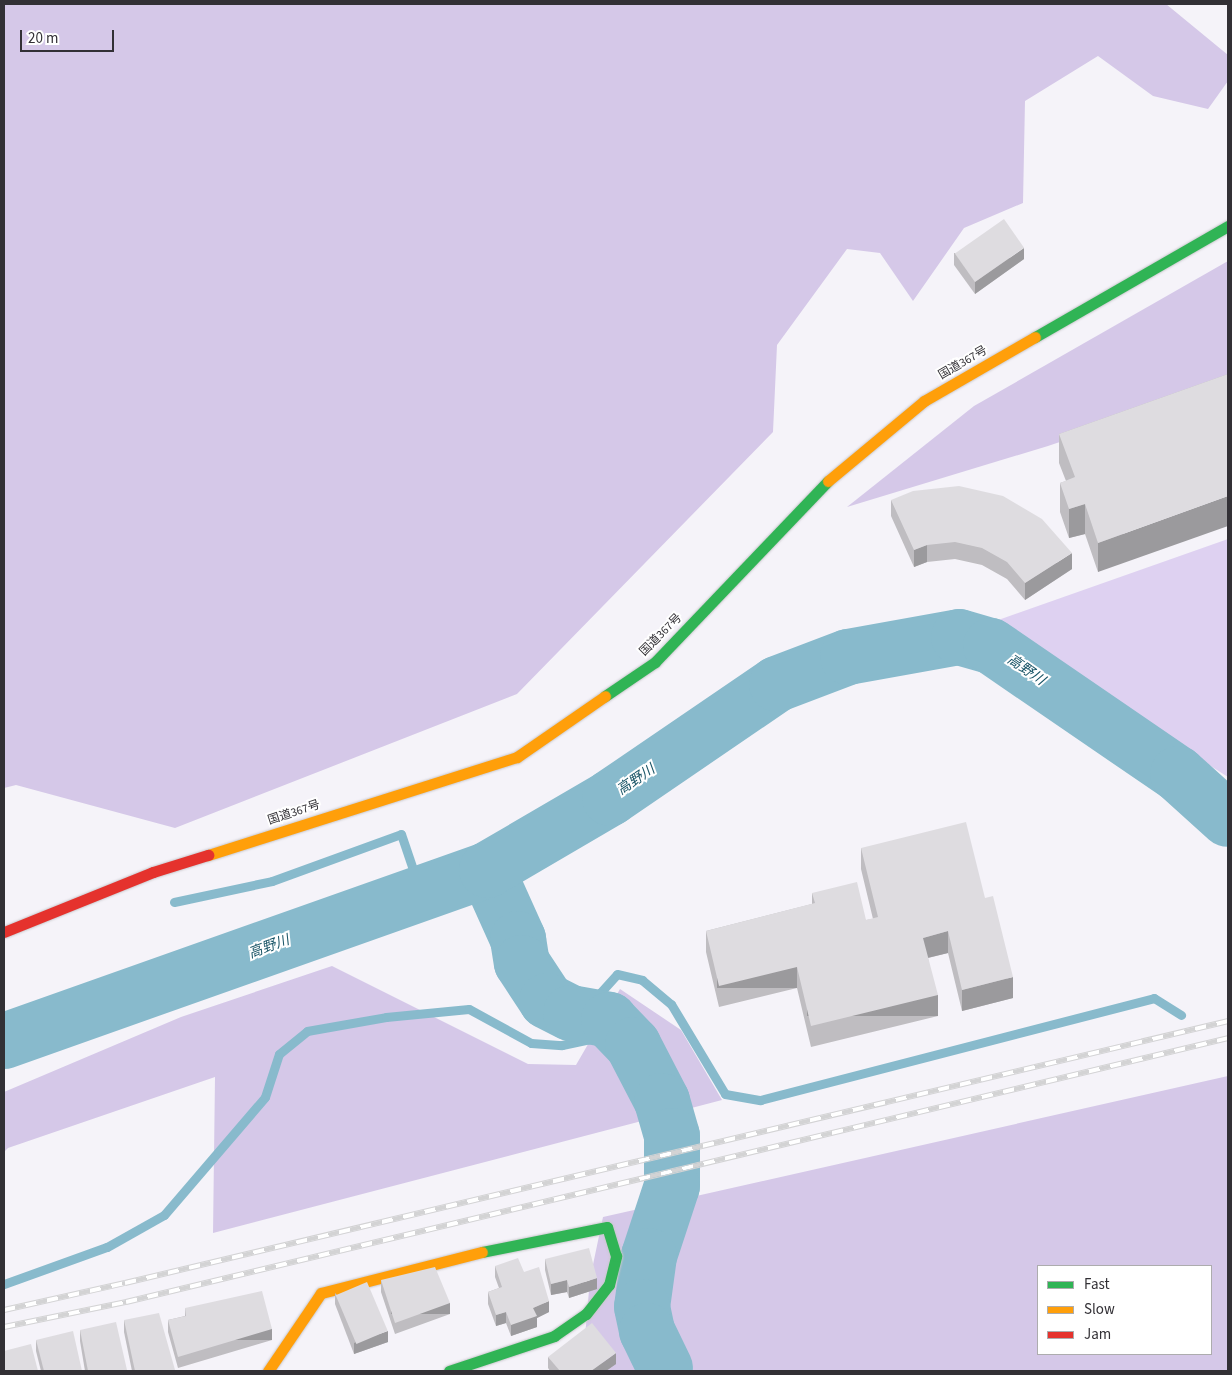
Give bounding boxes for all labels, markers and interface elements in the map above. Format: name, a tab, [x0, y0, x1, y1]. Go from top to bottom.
scale bar	[22, 20, 116, 52]
text: 20 m	[28, 28, 58, 49]
street label: 国道367号	[936, 343, 990, 383]
street label: 国道367号	[637, 611, 685, 659]
water label: 高野川	[1004, 651, 1048, 689]
water label: 高野川	[614, 761, 658, 799]
street label: 国道367号	[266, 798, 322, 828]
water label: 高野川	[246, 932, 292, 962]
legend	[1037, 1265, 1212, 1355]
text: Fast	[1084, 1274, 1110, 1295]
text: Slow	[1084, 1299, 1115, 1320]
text: Jam	[1084, 1324, 1111, 1345]

